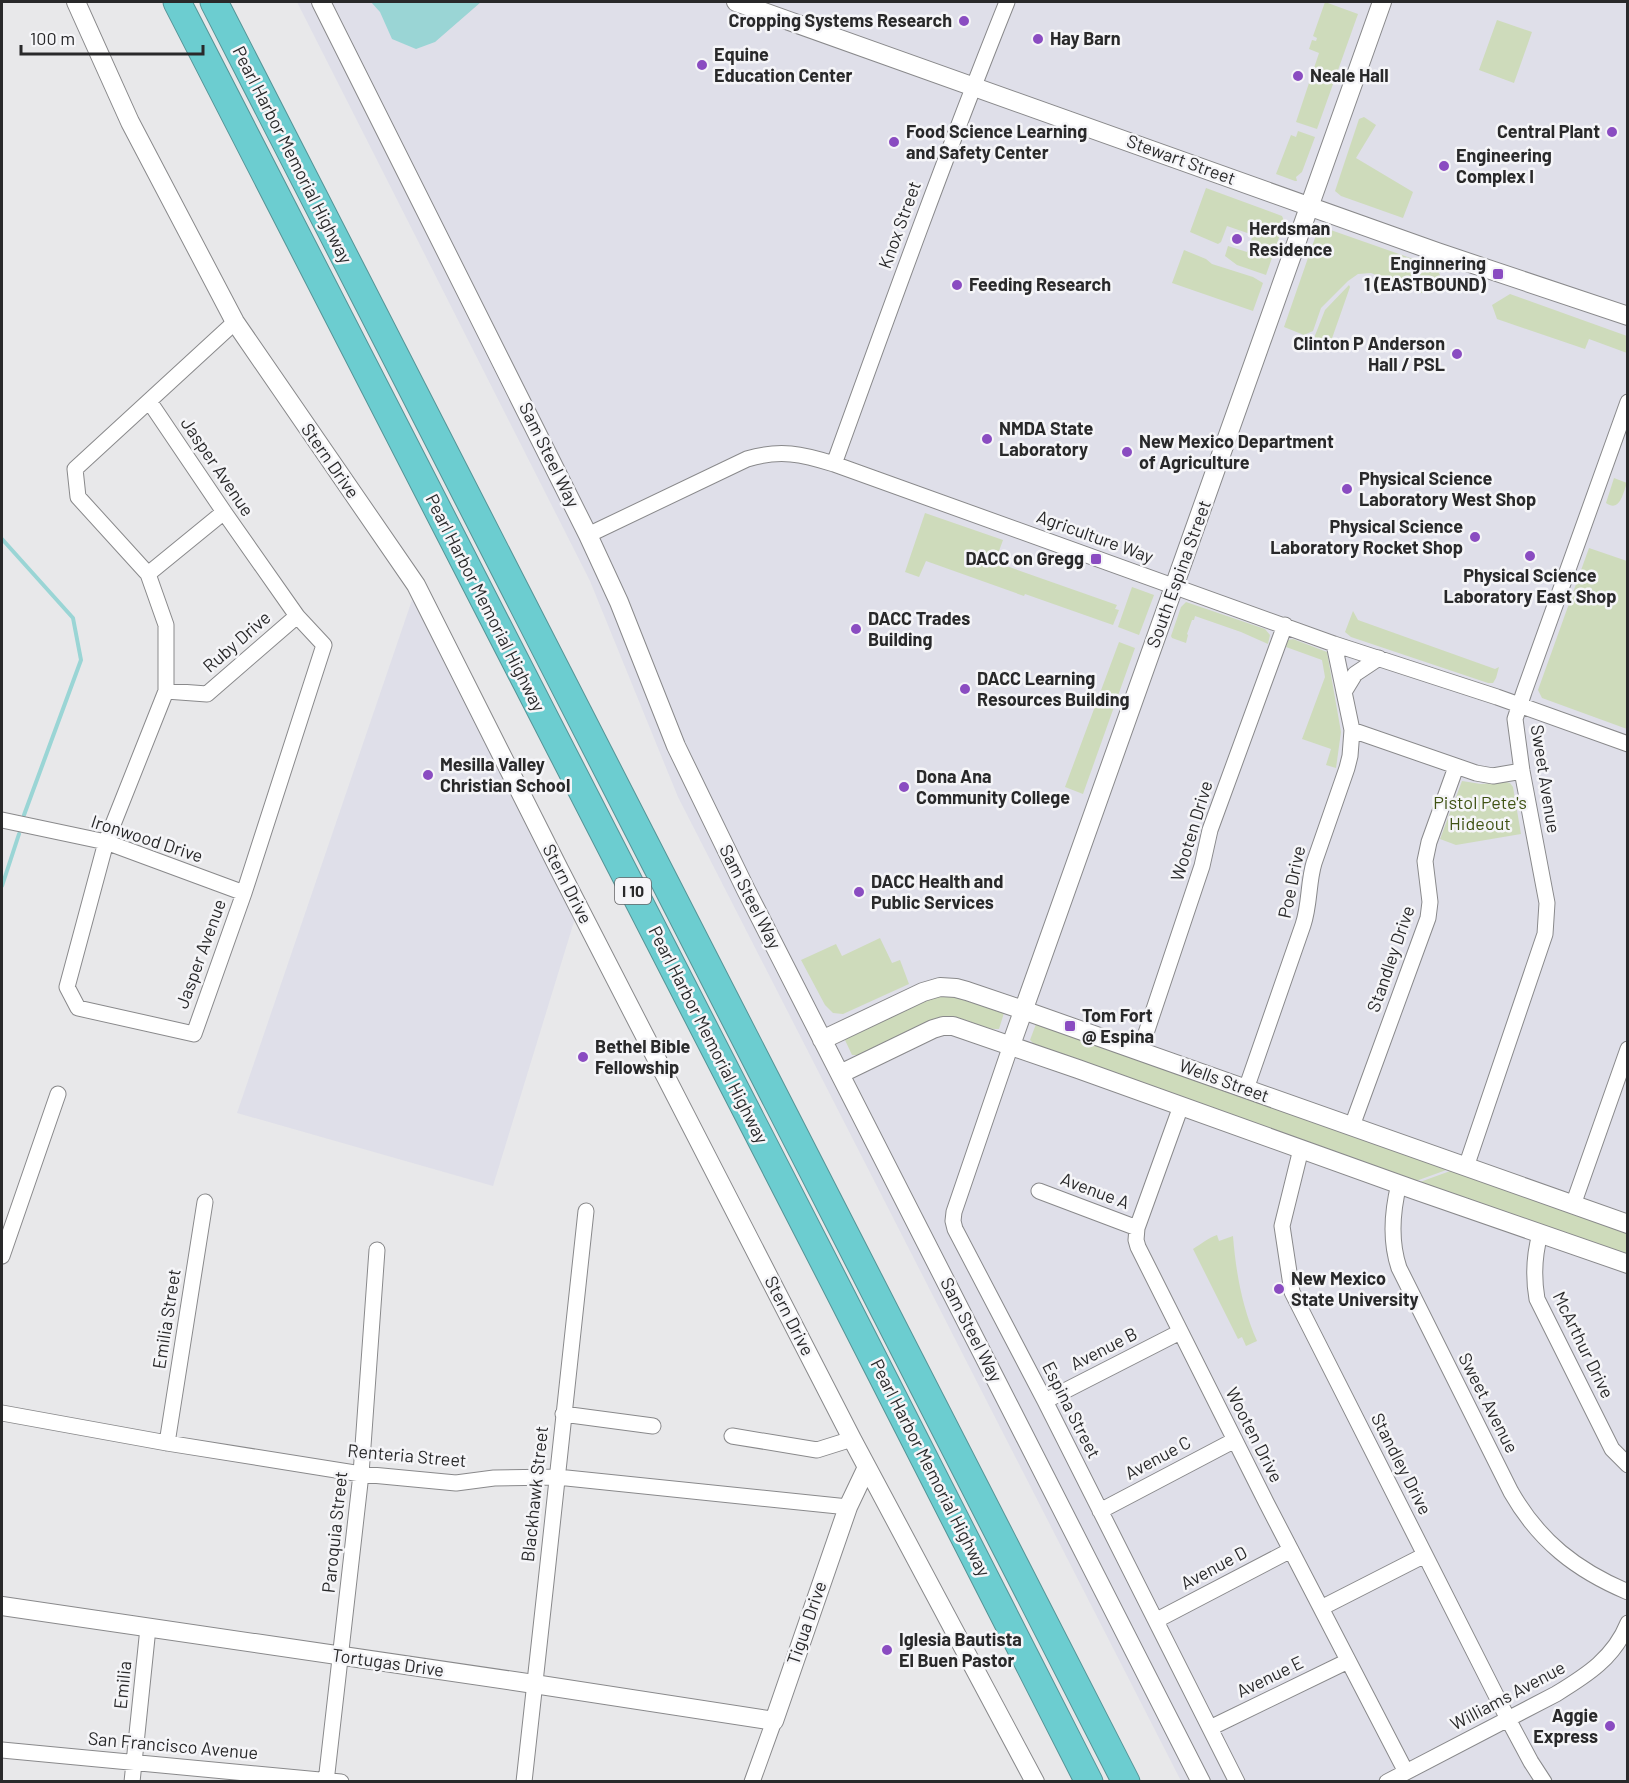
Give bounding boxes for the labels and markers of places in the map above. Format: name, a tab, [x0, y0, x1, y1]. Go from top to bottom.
place label: Cropping Systems Research	[728, 9, 952, 31]
marker: Cropping Systems Research	[957, 14, 971, 28]
place label: Hay Barn	[1050, 27, 1121, 49]
marker: Hay Barn	[1031, 32, 1045, 46]
place label: Equine Education Center	[714, 43, 853, 86]
marker: Equine Education Center	[695, 58, 709, 72]
place label: Neale Hall	[1310, 64, 1389, 86]
marker: Neale Hall	[1291, 69, 1305, 83]
place label: Food Science Learning and Safety Center	[906, 120, 1087, 163]
place label: Central Plant	[1497, 120, 1600, 142]
marker: Central Plant	[1605, 125, 1619, 139]
marker: Food Science Learning and Safety Center	[887, 135, 901, 149]
place label: Engineering Complex I	[1456, 144, 1552, 187]
marker: Engineering Complex I	[1437, 159, 1451, 173]
place label: Herdsman Residence	[1249, 217, 1333, 260]
marker: Herdsman Residence	[1230, 232, 1244, 246]
place label: Enginnering 1 (EASTBOUND)	[1364, 252, 1487, 295]
marker: Enginnering 1 (EASTBOUND)	[1491, 267, 1505, 281]
place label: Feeding Research	[969, 273, 1111, 295]
marker: Feeding Research	[950, 278, 964, 292]
place label: Clinton P Anderson Hall / PSL	[1293, 332, 1445, 375]
marker: Clinton P Anderson Hall / PSL	[1450, 347, 1464, 361]
place label: NMDA State Laboratory	[999, 417, 1094, 460]
place label: New Mexico Department of Agriculture	[1139, 430, 1334, 473]
marker: NMDA State Laboratory	[980, 432, 994, 446]
marker: New Mexico Department of Agriculture	[1120, 445, 1134, 459]
place label: Physical Science Laboratory West Shop	[1359, 467, 1536, 510]
marker: Physical Science Laboratory West Shop	[1340, 482, 1354, 496]
place label: Physical Science Laboratory Rocket Shop	[1270, 515, 1463, 558]
marker: Physical Science Laboratory Rocket Shop	[1468, 530, 1482, 544]
place label: DACC on Gregg	[965, 547, 1084, 569]
marker: Physical Science Laboratory East Shop	[1523, 549, 1537, 563]
marker: DACC on Gregg	[1089, 552, 1103, 566]
place label: Physical Science Laboratory East Shop	[1444, 564, 1616, 607]
place label: DACC Trades Building	[868, 607, 970, 650]
marker: DACC Trades Building	[849, 622, 863, 636]
place label: DACC Learning Resources Building	[977, 667, 1130, 710]
marker: DACC Learning Resources Building	[958, 682, 972, 696]
place label: Mesilla Valley Christian School	[440, 753, 570, 796]
place label: Dona Ana Community College	[916, 765, 1070, 808]
marker: Mesilla Valley Christian School	[421, 768, 435, 782]
marker: Dona Ana Community College	[897, 780, 911, 794]
place label: DACC Health and Public Services	[871, 870, 1003, 913]
marker: DACC Health and Public Services	[852, 885, 866, 899]
place label: Tom Fort @ Espina	[1082, 1004, 1154, 1047]
marker: Tom Fort @ Espina	[1063, 1019, 1077, 1033]
place label: Bethel Bible Fellowship	[595, 1035, 691, 1078]
marker: Bethel Bible Fellowship	[576, 1050, 590, 1064]
place label: New Mexico State University	[1291, 1267, 1419, 1310]
marker: New Mexico State University	[1272, 1282, 1286, 1296]
place label: Iglesia Bautista El Buen Pastor	[899, 1628, 1022, 1671]
marker: Iglesia Bautista El Buen Pastor	[880, 1643, 894, 1657]
place label: Aggie Express	[1533, 1704, 1598, 1747]
marker: Aggie Express	[1603, 1719, 1617, 1733]

